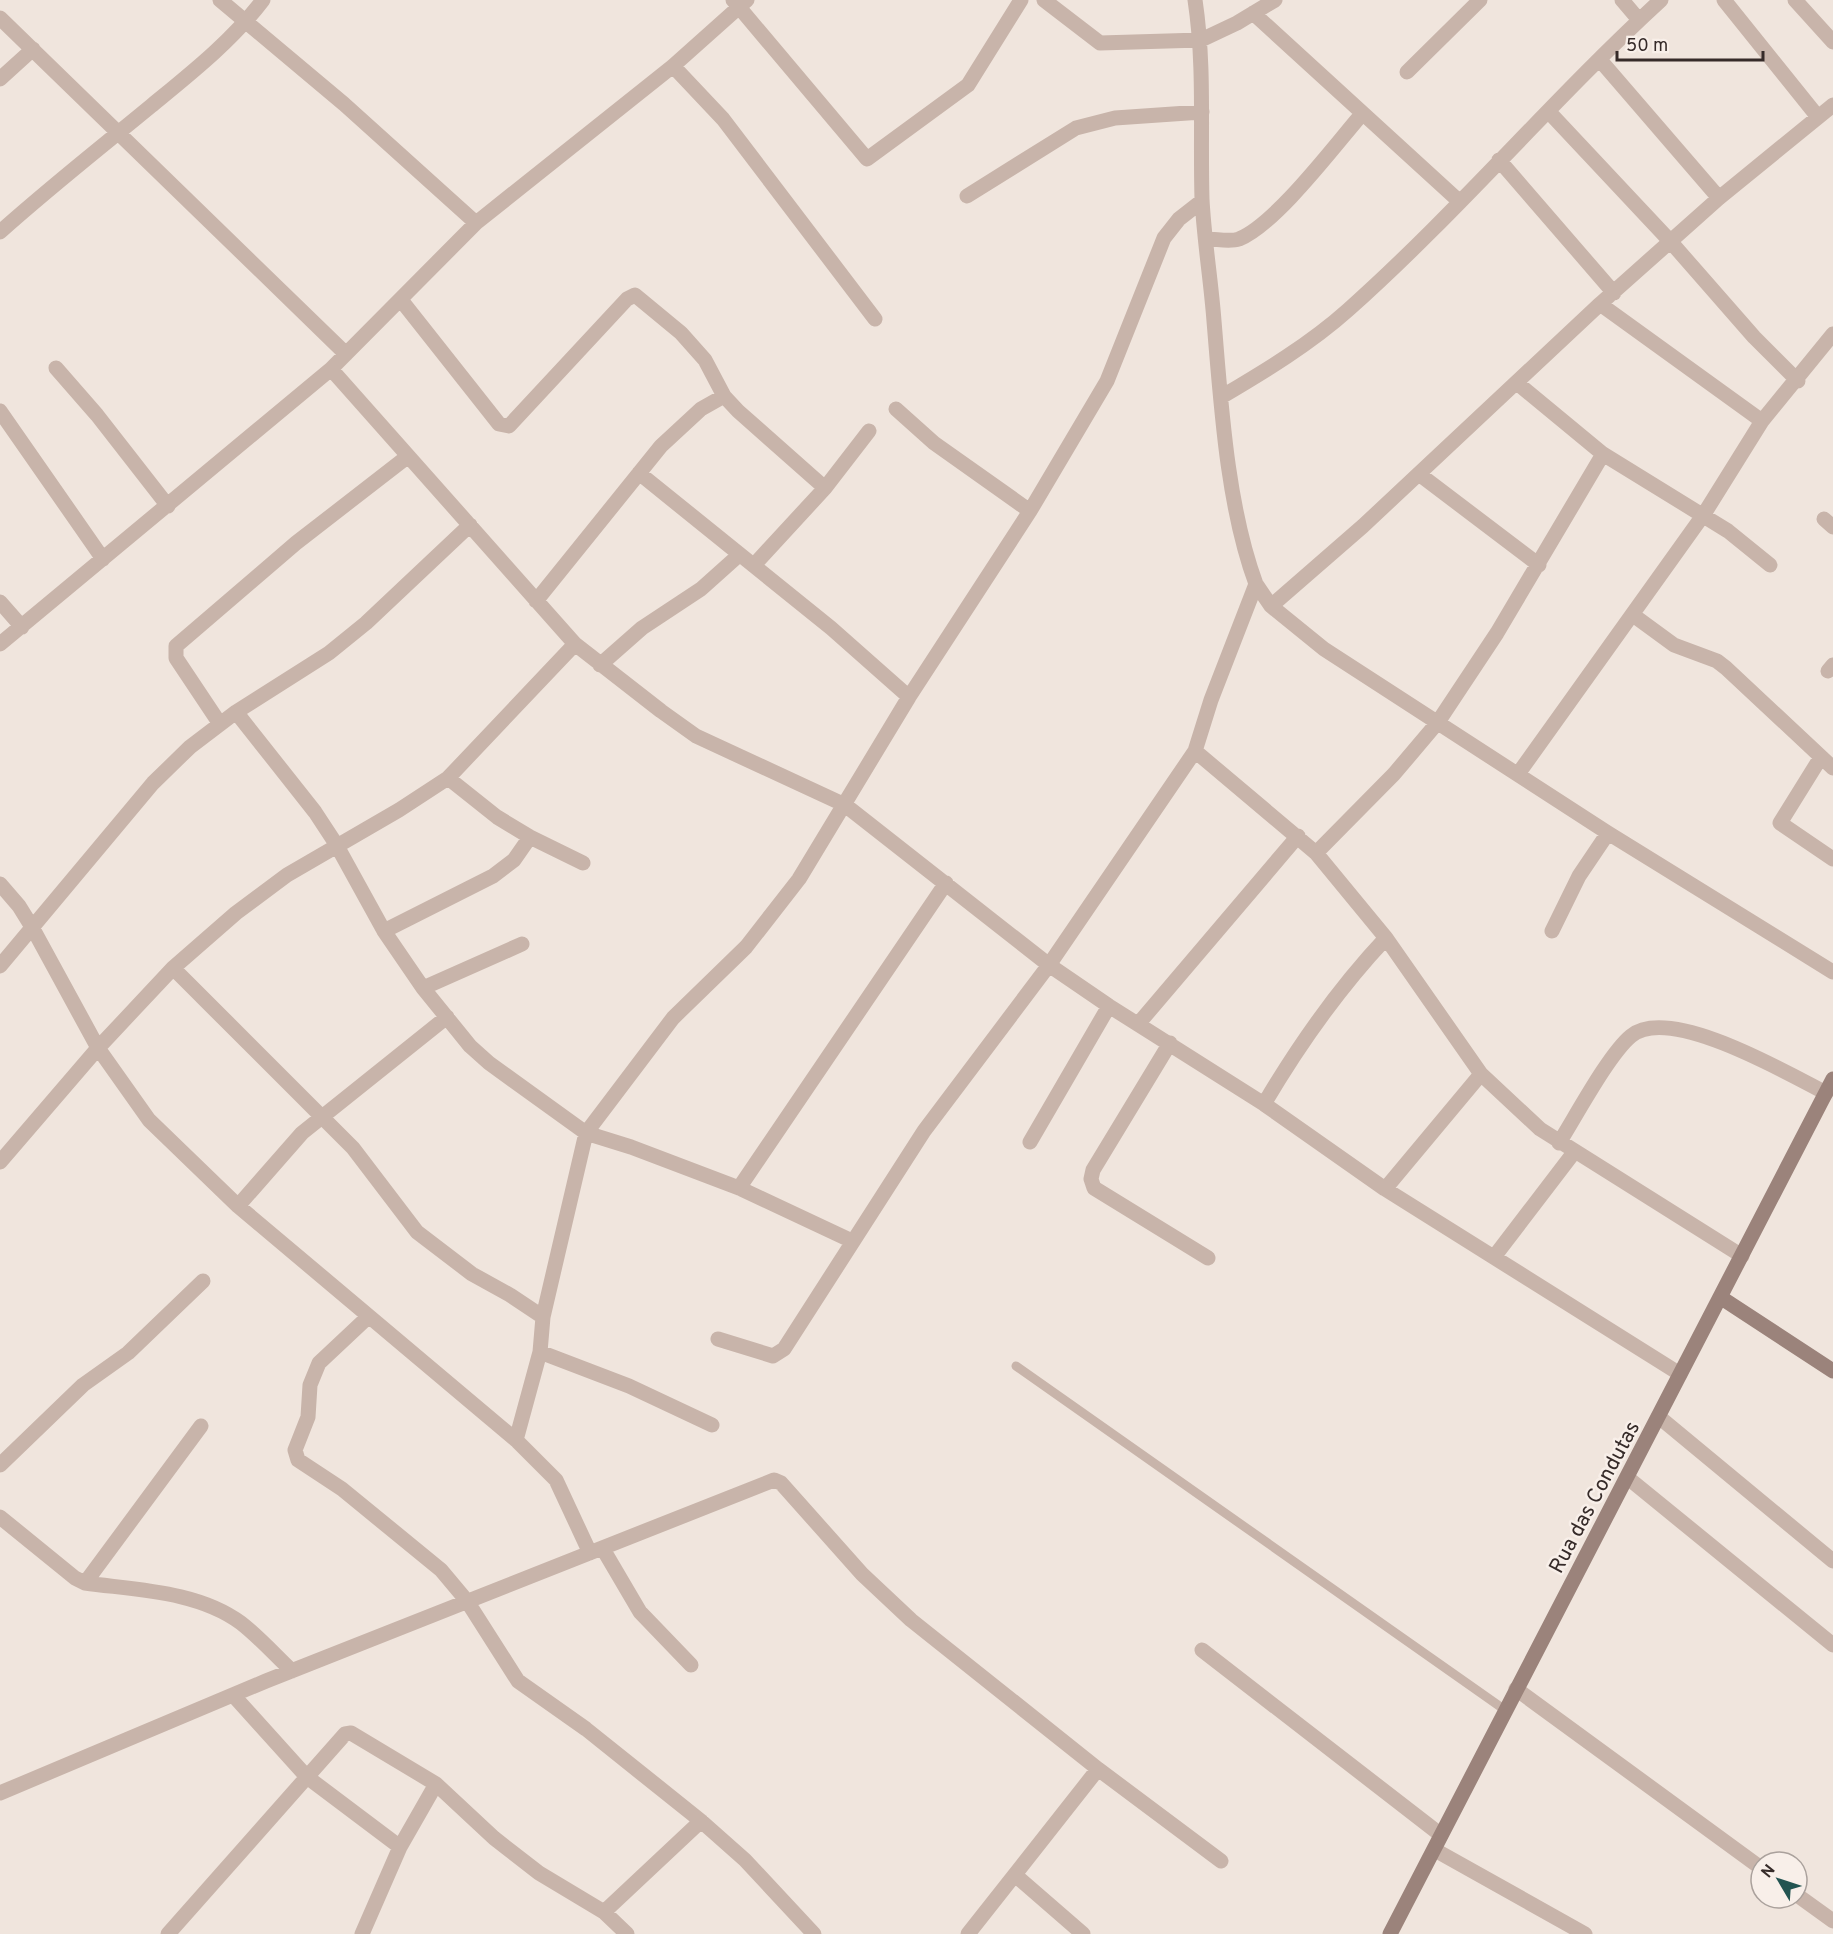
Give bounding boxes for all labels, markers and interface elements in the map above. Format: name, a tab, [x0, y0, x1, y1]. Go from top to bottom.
scale bar	[1617, 24, 1762, 62]
text: 50 m	[1626, 35, 1668, 58]
street label: Rua das Condutas	[1544, 1417, 1647, 1579]
north arrow	[1749, 1850, 1809, 1910]
text: N	[1758, 1861, 1780, 1883]

